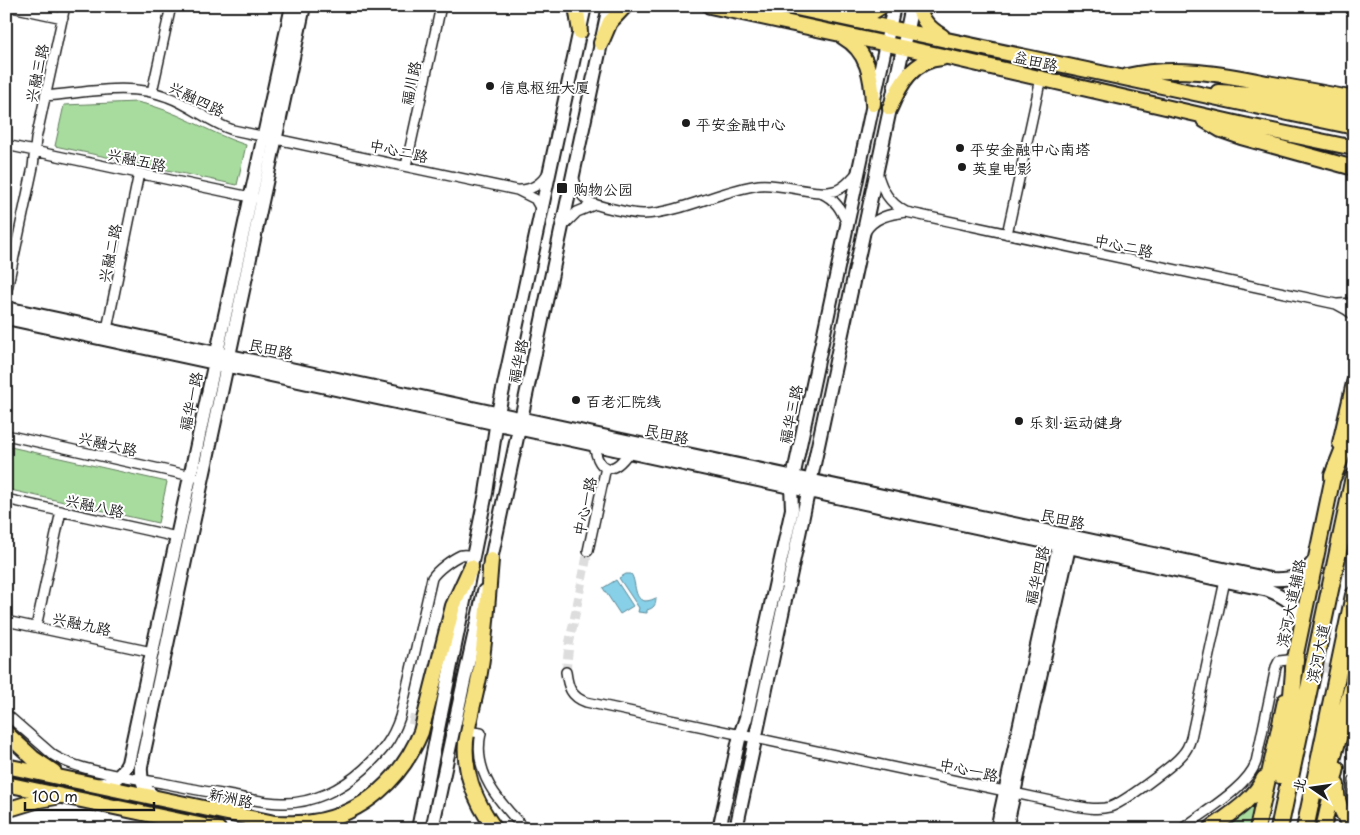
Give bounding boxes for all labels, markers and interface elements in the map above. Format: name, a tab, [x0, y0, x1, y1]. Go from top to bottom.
street label: 兴融三路	[19, 41, 53, 105]
street label: 益田路	[1011, 44, 1061, 76]
street label: 福川路	[394, 59, 426, 107]
street label: 兴融四路	[165, 75, 229, 121]
place label: 信息枢纽大厦	[500, 75, 590, 98]
marker: 信息枢纽大厦	[484, 80, 496, 92]
place label: 平安金融中心	[696, 112, 786, 135]
marker: 平安金融中心	[680, 117, 692, 129]
street label: 中心二路	[367, 133, 431, 167]
place label: 平安金融中心南塔	[970, 137, 1090, 160]
street label: 兴融五路	[105, 142, 169, 176]
marker: 平安金融中心南塔	[954, 142, 966, 154]
place label: 英皇电影	[972, 156, 1032, 179]
marker: 英皇电影	[956, 161, 968, 173]
place label: 购物公园	[573, 177, 633, 200]
marker: 购物公园	[555, 181, 569, 195]
street label: 兴融二路	[92, 221, 126, 285]
street label: 中心二路	[1092, 228, 1156, 262]
street label: 民田路	[247, 332, 295, 364]
street label: 福华路	[501, 337, 533, 385]
street label: 福华一路	[173, 369, 207, 433]
street label: 福华三路	[773, 382, 807, 446]
place label: 百老汇院线	[586, 389, 661, 412]
marker: 百老汇院线	[570, 394, 582, 406]
place label: 乐刻·运动健身	[1029, 410, 1123, 433]
marker: 乐刻·运动健身	[1013, 415, 1025, 427]
street label: 民田路	[643, 417, 691, 449]
street label: 兴融六路	[76, 425, 140, 461]
street label: 中心一路	[567, 474, 601, 538]
street label: 兴融八路	[63, 488, 127, 522]
street label: 民田路	[1039, 502, 1087, 534]
street label: 福华四路	[1018, 543, 1054, 607]
street label: 滨河大道辅路	[1269, 557, 1311, 649]
street label: 兴融九路	[50, 606, 114, 640]
street label: 滨河大道	[1300, 621, 1334, 685]
street label: 中心一路	[937, 752, 1001, 786]
north arrow	[1288, 762, 1338, 812]
text: 北	[1287, 776, 1311, 794]
scale bar	[25, 780, 154, 812]
street label: 新洲路	[207, 781, 255, 813]
text: 100 m	[32, 784, 78, 807]

